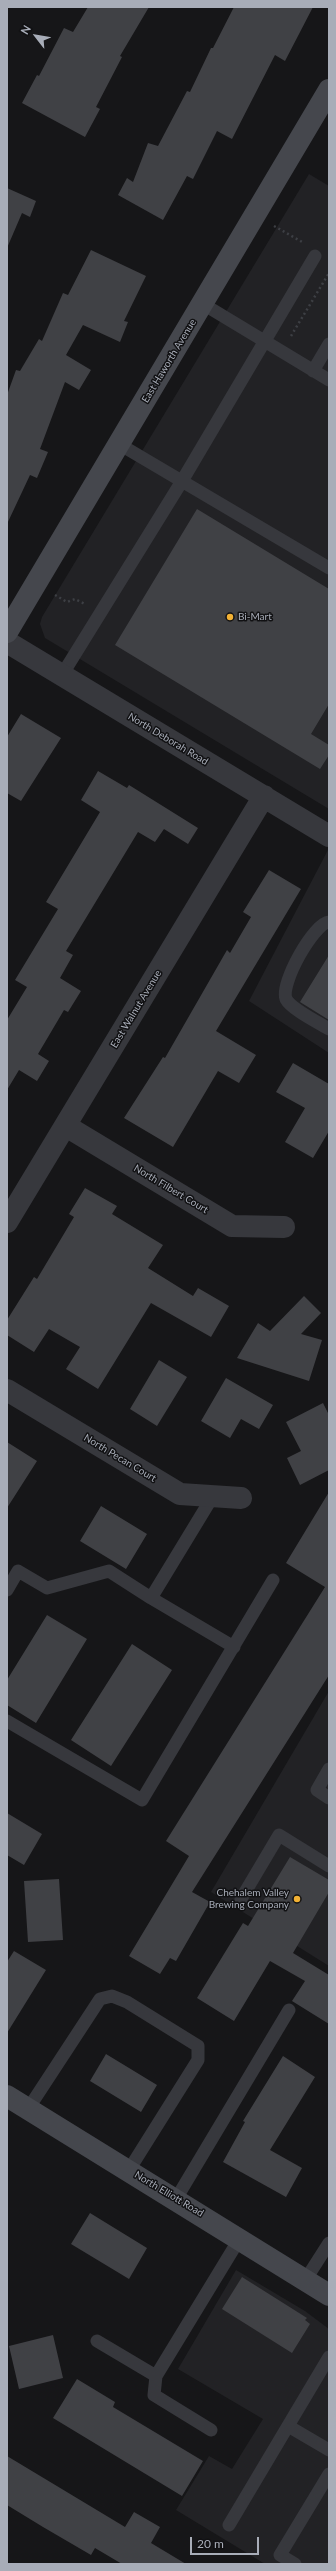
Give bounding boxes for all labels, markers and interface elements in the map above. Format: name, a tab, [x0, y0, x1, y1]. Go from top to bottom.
north arrow	[16, 16, 56, 56]
text: N	[18, 23, 33, 37]
street label: East Haworth Avenue	[139, 317, 199, 405]
place label: Bi-Mart	[238, 611, 272, 623]
marker: Bi-Mart	[225, 612, 235, 622]
street label: North Deborah Road	[126, 710, 210, 768]
street label: East Walnut Avenue	[108, 968, 164, 1050]
street label: North Filbert Court	[132, 1162, 210, 1216]
street label: North Pecan Court	[82, 1432, 158, 1484]
place label: Chehalem Valley Brewing Company	[209, 1887, 289, 1910]
marker: Chehalem Valley Brewing Company	[292, 1894, 302, 1904]
street label: North Elliott Road	[132, 2169, 206, 2219]
scale bar	[192, 2529, 261, 2555]
text: 20 m	[197, 2536, 224, 2551]

